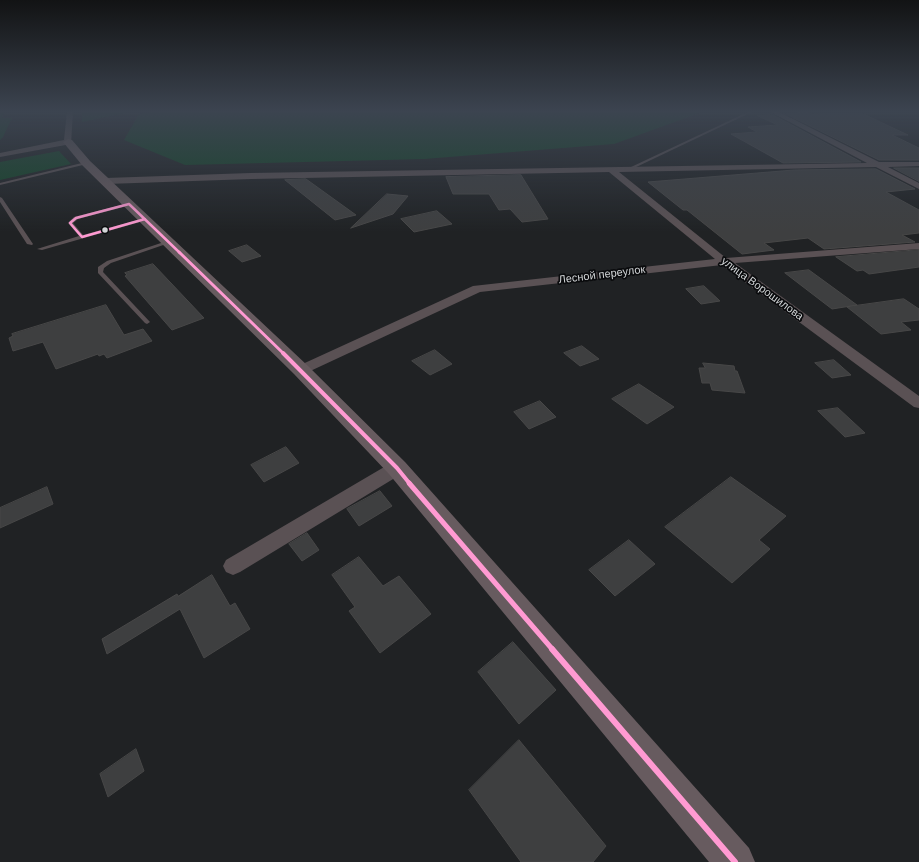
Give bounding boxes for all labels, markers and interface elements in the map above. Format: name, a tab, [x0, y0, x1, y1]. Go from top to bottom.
unlabelled marker	[100, 225, 110, 235]
street label: улица Ворошилова	[718, 255, 806, 323]
street label: Лесной переулок	[558, 263, 646, 287]

